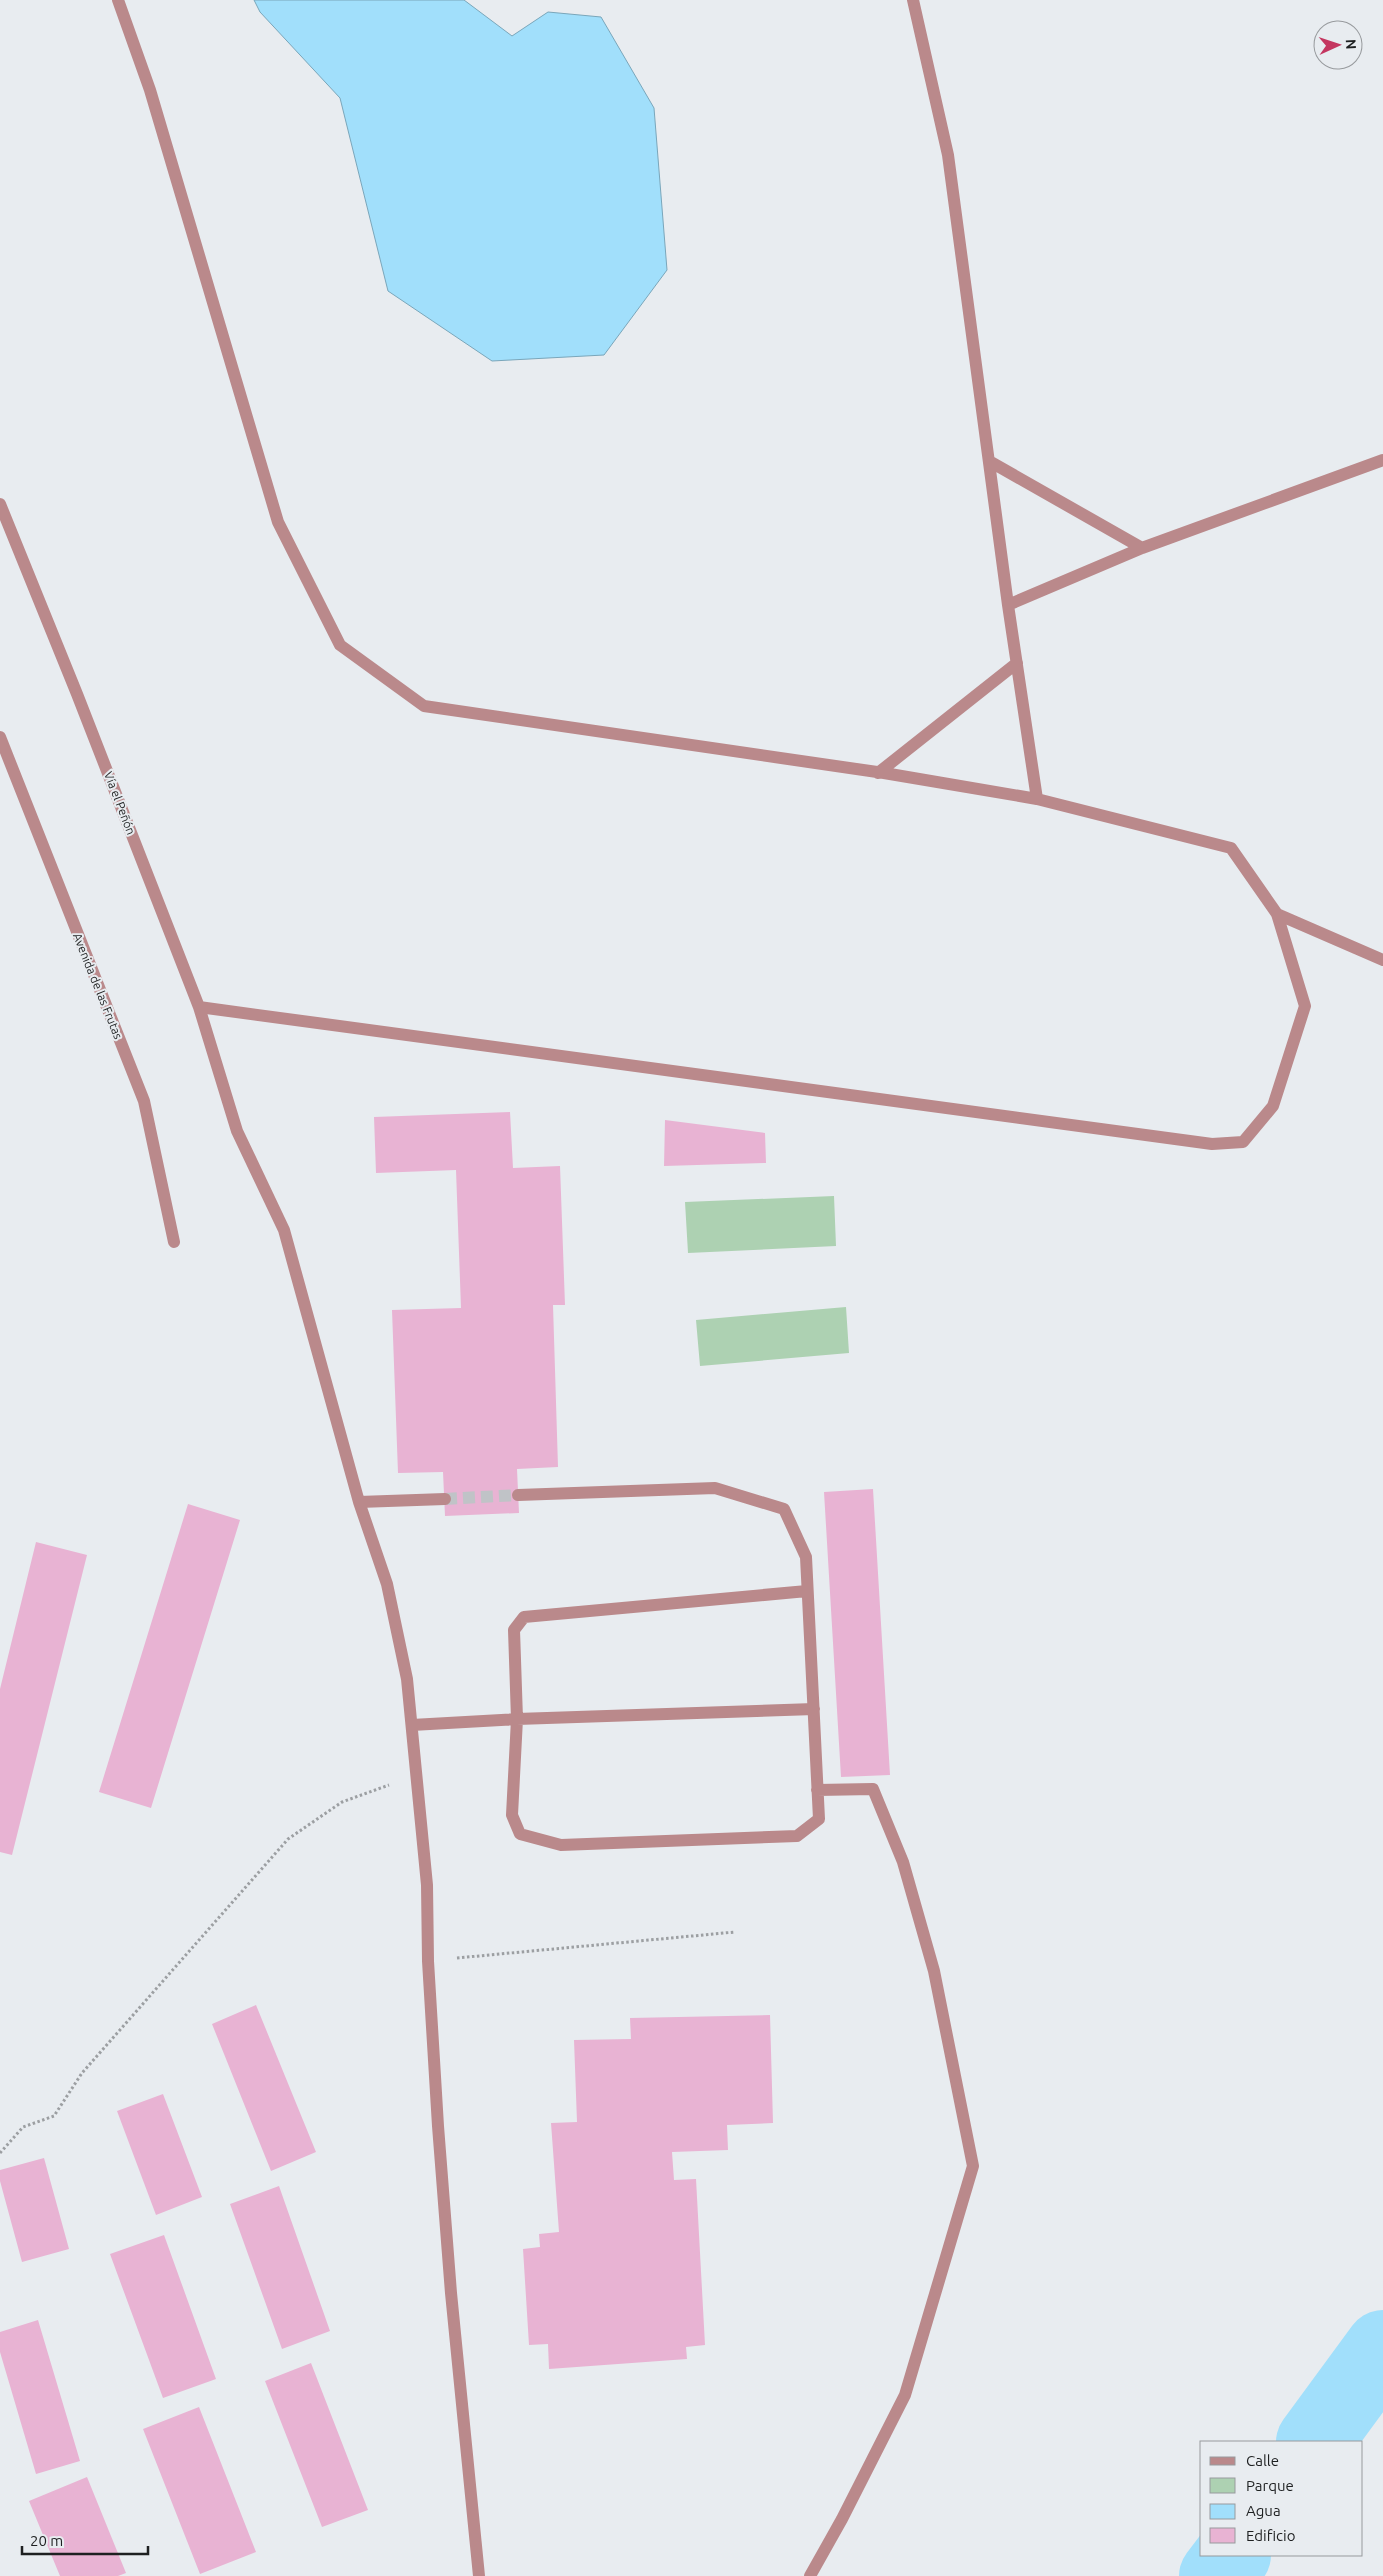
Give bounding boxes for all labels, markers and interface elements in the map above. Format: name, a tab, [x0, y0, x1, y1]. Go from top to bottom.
north arrow	[1313, 20, 1363, 70]
text: N	[1343, 39, 1359, 50]
street label: Vía el Peñón	[102, 770, 138, 836]
street label: Avenida de las Frutas	[71, 931, 125, 1041]
legend	[1200, 2441, 1363, 2556]
text: Calle	[1246, 2452, 1279, 2469]
text: Parque	[1246, 2477, 1294, 2494]
text: Agua	[1246, 2502, 1281, 2519]
scale bar	[22, 2524, 149, 2556]
text: Edificio	[1246, 2527, 1295, 2544]
text: 20 m	[30, 2532, 63, 2549]

